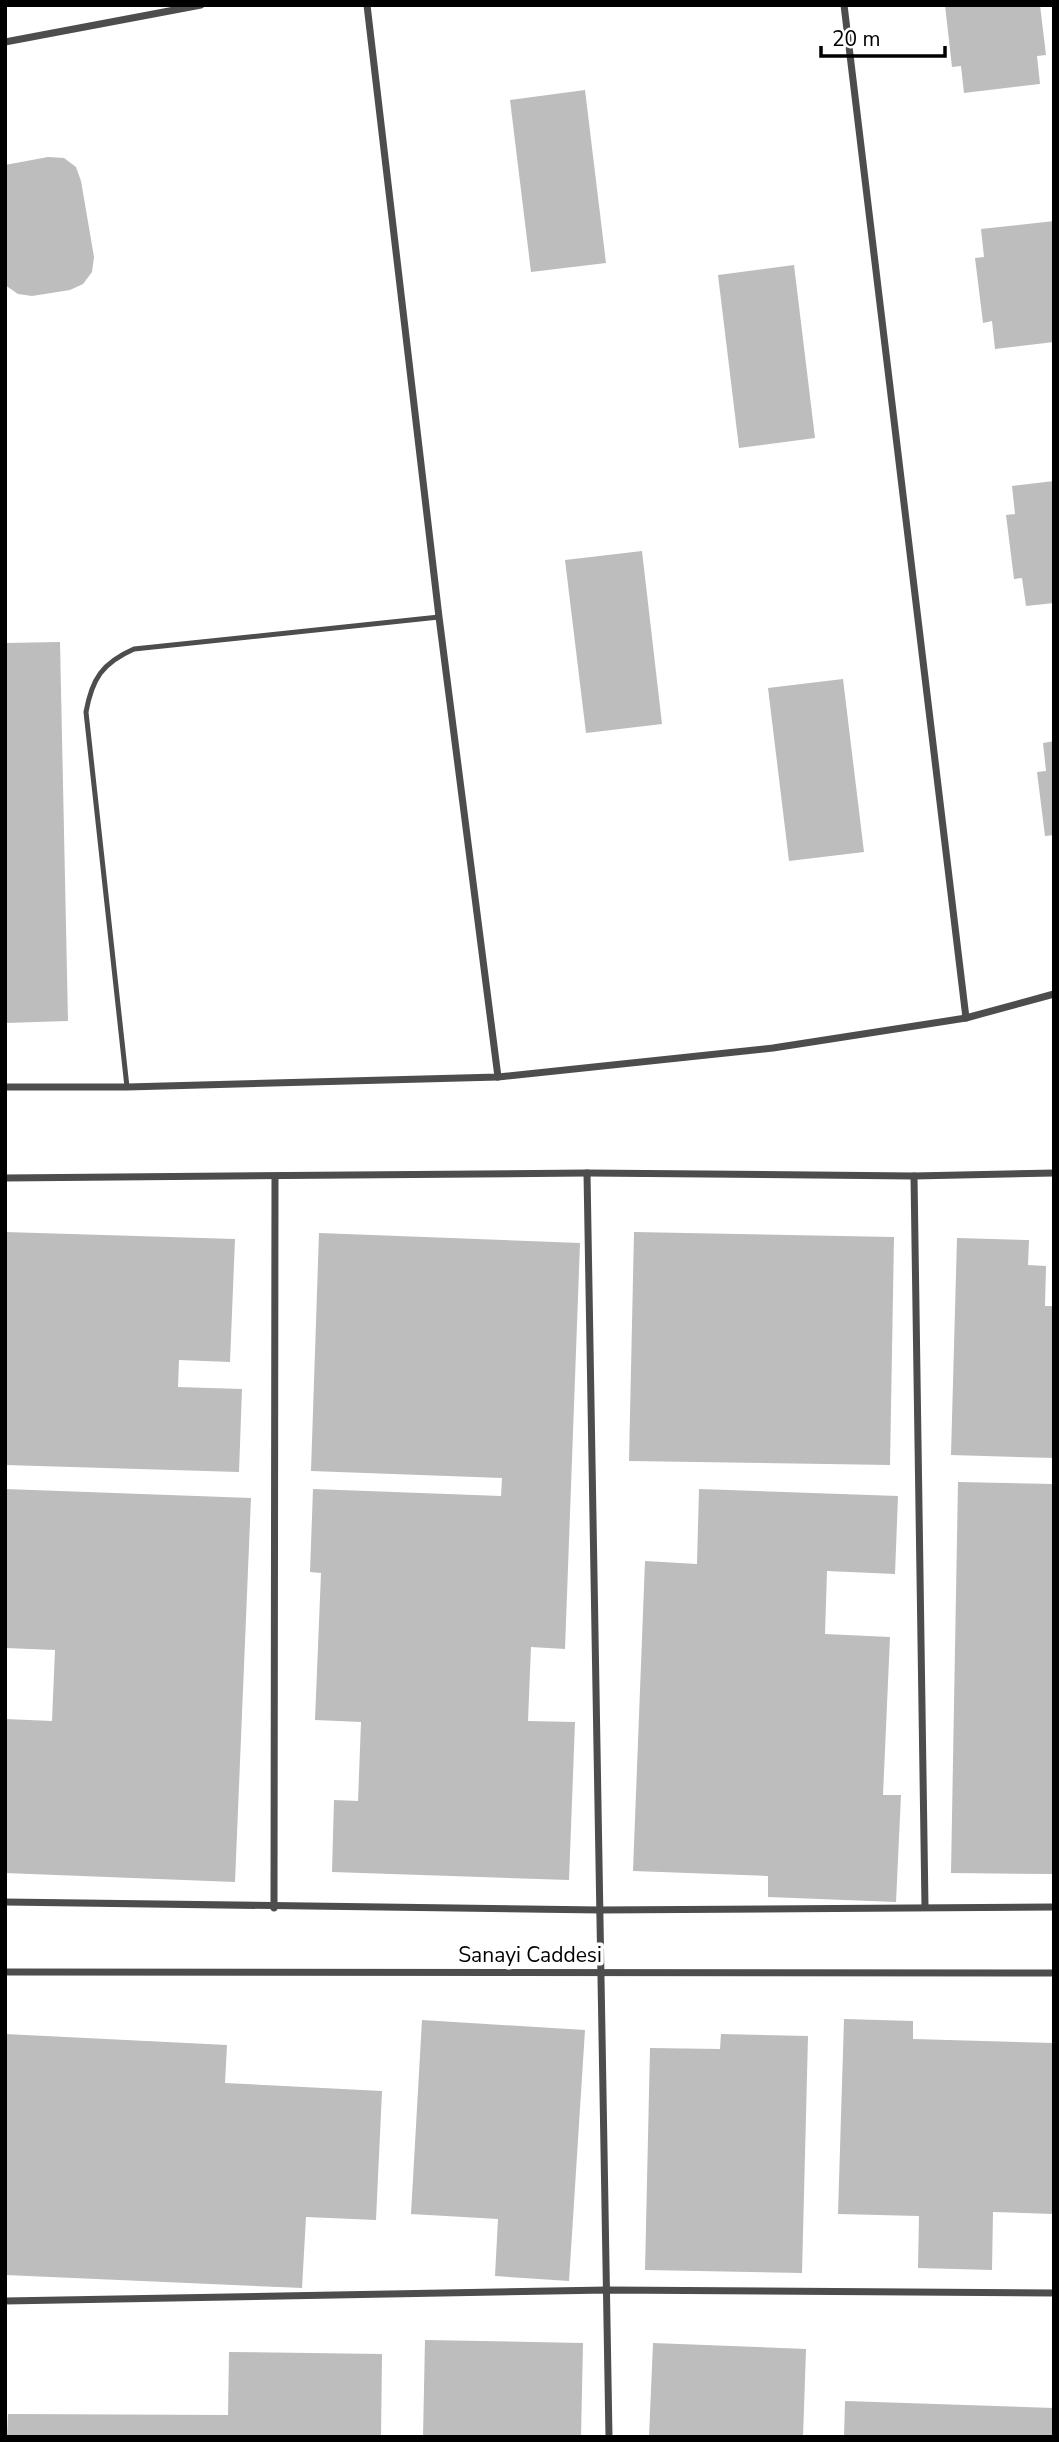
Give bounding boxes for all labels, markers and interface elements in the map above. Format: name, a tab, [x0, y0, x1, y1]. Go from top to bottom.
scale bar	[821, 14, 945, 58]
text: 20 m	[832, 25, 881, 53]
street label: Sanayi Caddesi	[458, 1941, 602, 1969]

